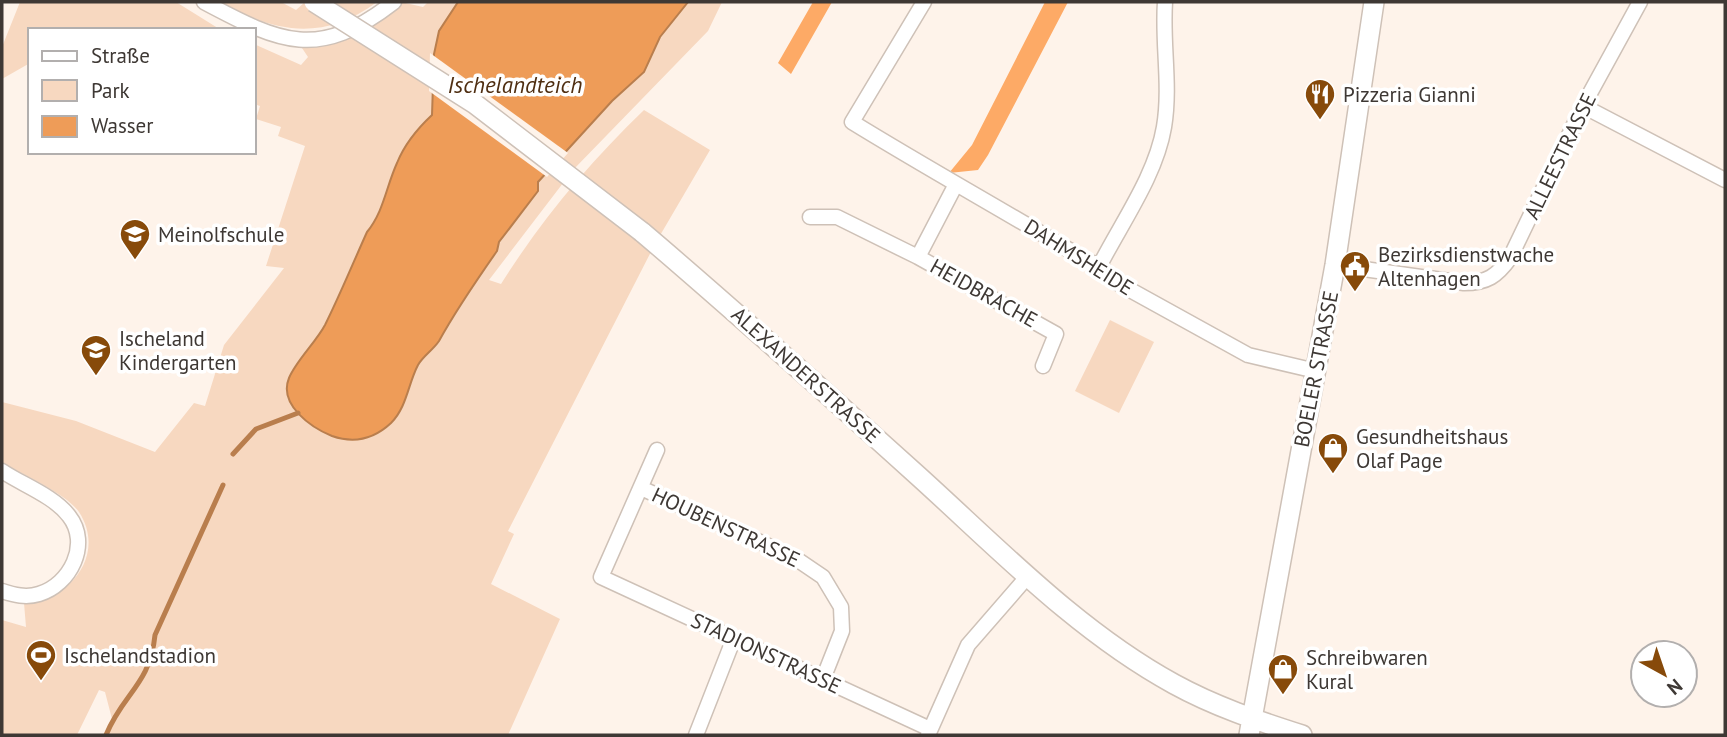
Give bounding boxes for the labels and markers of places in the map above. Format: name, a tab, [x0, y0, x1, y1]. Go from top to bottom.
restaurant icon: Pizzeria Gianni	[1303, 77, 1337, 121]
place label: Pizzeria Gianni	[1343, 81, 1476, 108]
school or university icon: Meinolfschule	[118, 217, 152, 261]
place label: Meinolfschule	[158, 221, 284, 248]
place label: Bezirksdienstwache Altenhagen	[1378, 241, 1554, 292]
public building icon: Bezirksdienstwache Altenhagen	[1338, 249, 1372, 293]
place label: Ischeland Kindergarten	[119, 325, 237, 376]
school or university icon: Ischeland Kindergarten	[79, 333, 113, 377]
place label: Gesundheitshaus Olaf Page	[1356, 423, 1508, 474]
shop icon: Gesundheitshaus Olaf Page	[1316, 431, 1350, 475]
sports icon: Ischelandstadion	[24, 638, 58, 682]
place label: Ischelandstadion	[64, 642, 216, 669]
place label: Schreibwaren Kural	[1306, 644, 1428, 695]
shop icon: Schreibwaren Kural	[1266, 652, 1300, 696]

